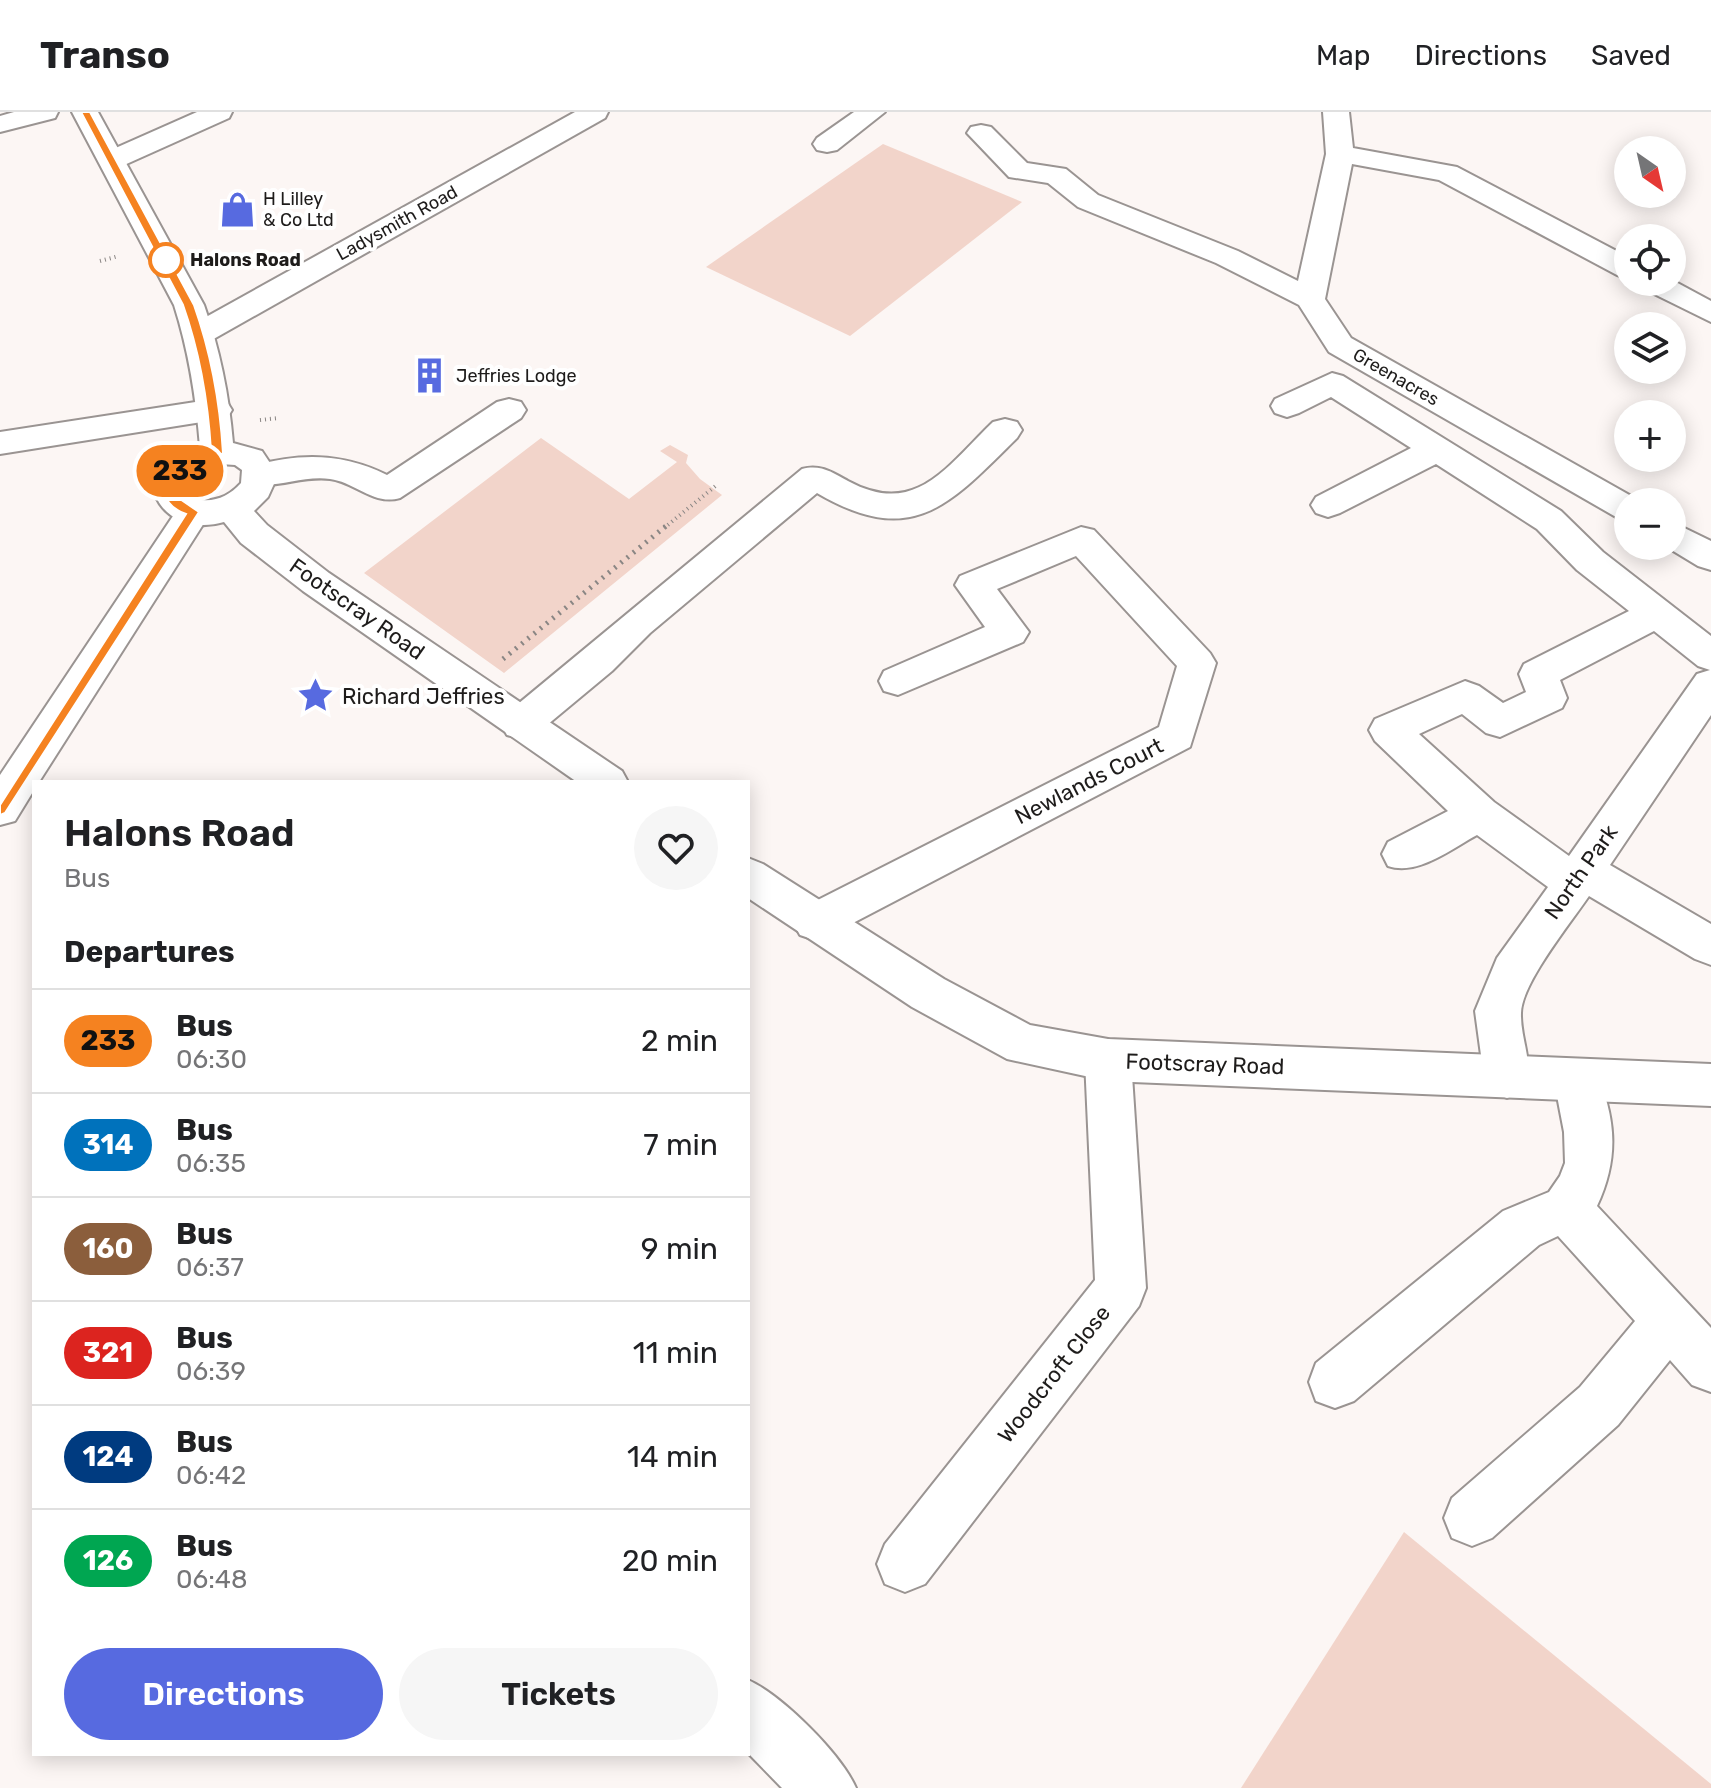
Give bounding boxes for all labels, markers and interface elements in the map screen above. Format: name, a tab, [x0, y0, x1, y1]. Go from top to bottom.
text: Transo	[40, 32, 170, 78]
text: Map	[1316, 39, 1370, 72]
text: Directions	[1414, 39, 1547, 72]
text: Saved	[1591, 39, 1671, 72]
north arrow	[1614, 136, 1686, 208]
map controls	[1614, 136, 1686, 560]
street label: Ladysmith Road	[333, 181, 461, 265]
place label: H Lilley & Co Ltd	[263, 188, 334, 231]
shop icon: H Lilley & Co Ltd	[218, 190, 256, 228]
button: locate	[1614, 224, 1686, 296]
marker: Halons Road	[149, 243, 183, 277]
place label: Halons Road	[190, 249, 301, 271]
button: layers	[1614, 312, 1686, 384]
street label: Greenacres	[1349, 344, 1443, 410]
building icon: Jeffries Lodge	[411, 357, 449, 395]
place label: Jeffries Lodge	[456, 365, 577, 387]
button: +	[1614, 400, 1686, 472]
line badge: 233	[134, 445, 226, 497]
text: 233	[152, 454, 208, 487]
button: −	[1614, 488, 1686, 560]
street label: Footscray Road	[284, 552, 430, 666]
place icon: Richard Jeffries	[297, 677, 335, 715]
place label: Richard Jeffries	[342, 683, 505, 710]
street label: Newlands Court	[1010, 732, 1168, 830]
button: heart	[634, 806, 718, 890]
text: Halons Road	[64, 810, 295, 856]
street label: North Park	[1539, 819, 1624, 925]
text: Bus	[64, 863, 110, 894]
text: Departures	[64, 934, 235, 970]
text: Bus	[176, 1008, 233, 1044]
text: 2 min	[641, 1023, 718, 1059]
text: 233	[80, 1024, 136, 1057]
text: 06:30	[176, 1044, 247, 1075]
street label: Footscray Road	[1125, 1048, 1285, 1080]
text: Bus	[176, 1112, 233, 1148]
text: 7 min	[643, 1127, 718, 1163]
text: 314	[82, 1128, 134, 1161]
text: 06:35	[176, 1148, 246, 1179]
text: Bus	[176, 1216, 233, 1252]
text: 9 min	[641, 1231, 718, 1267]
text: 160	[82, 1232, 134, 1265]
text: 06:37	[176, 1252, 244, 1283]
street label: Woodcroft Close	[992, 1300, 1116, 1448]
text: Bus	[176, 1320, 233, 1356]
text: 11 min	[633, 1335, 718, 1371]
text: 321	[83, 1336, 133, 1369]
text: 06:39	[176, 1356, 246, 1387]
text: Bus	[176, 1424, 233, 1460]
text: 14 min	[627, 1439, 718, 1475]
text: 124	[82, 1440, 134, 1473]
text: 06:42	[176, 1460, 246, 1491]
text: Bus	[176, 1528, 233, 1564]
text: 20 min	[622, 1543, 718, 1579]
text: 126	[83, 1544, 133, 1577]
text: 06:48	[176, 1564, 248, 1595]
button: Directions	[64, 1648, 383, 1740]
button: Tickets	[399, 1648, 718, 1740]

